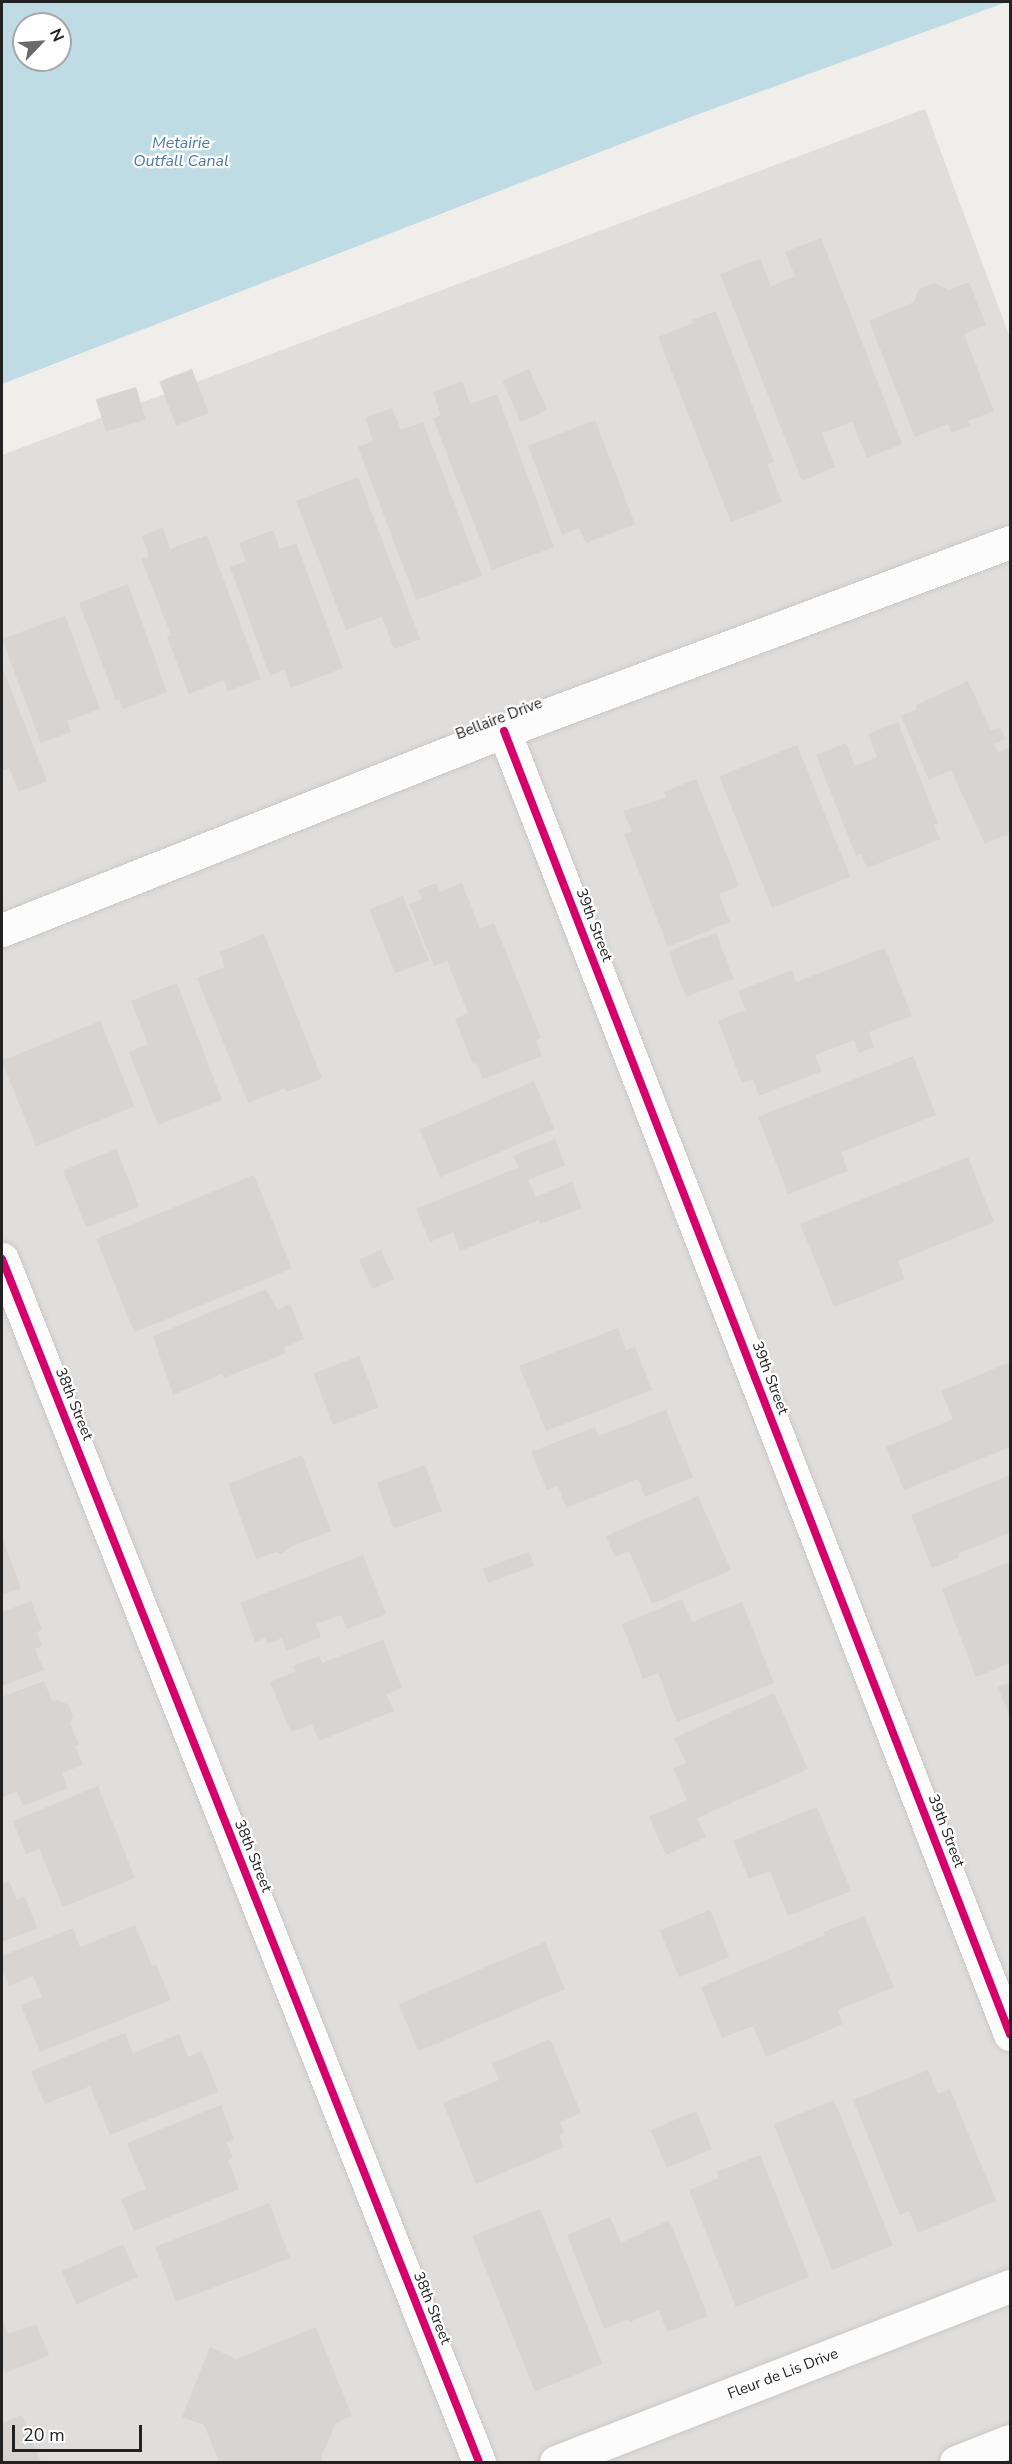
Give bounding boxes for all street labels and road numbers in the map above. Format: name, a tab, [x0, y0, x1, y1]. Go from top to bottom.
street label: Bellaire Drive	[453, 694, 545, 744]
street label: 39th Street	[572, 886, 616, 964]
street label: 39th Street	[748, 1339, 792, 1417]
street label: 38th Street	[51, 1365, 97, 1443]
street label: 39th Street	[924, 1792, 968, 1870]
street label: 38th Street	[230, 1817, 276, 1895]
street label: 38th Street	[409, 2269, 455, 2347]
street label: Fleur de Lis Drive	[725, 2345, 841, 2403]

